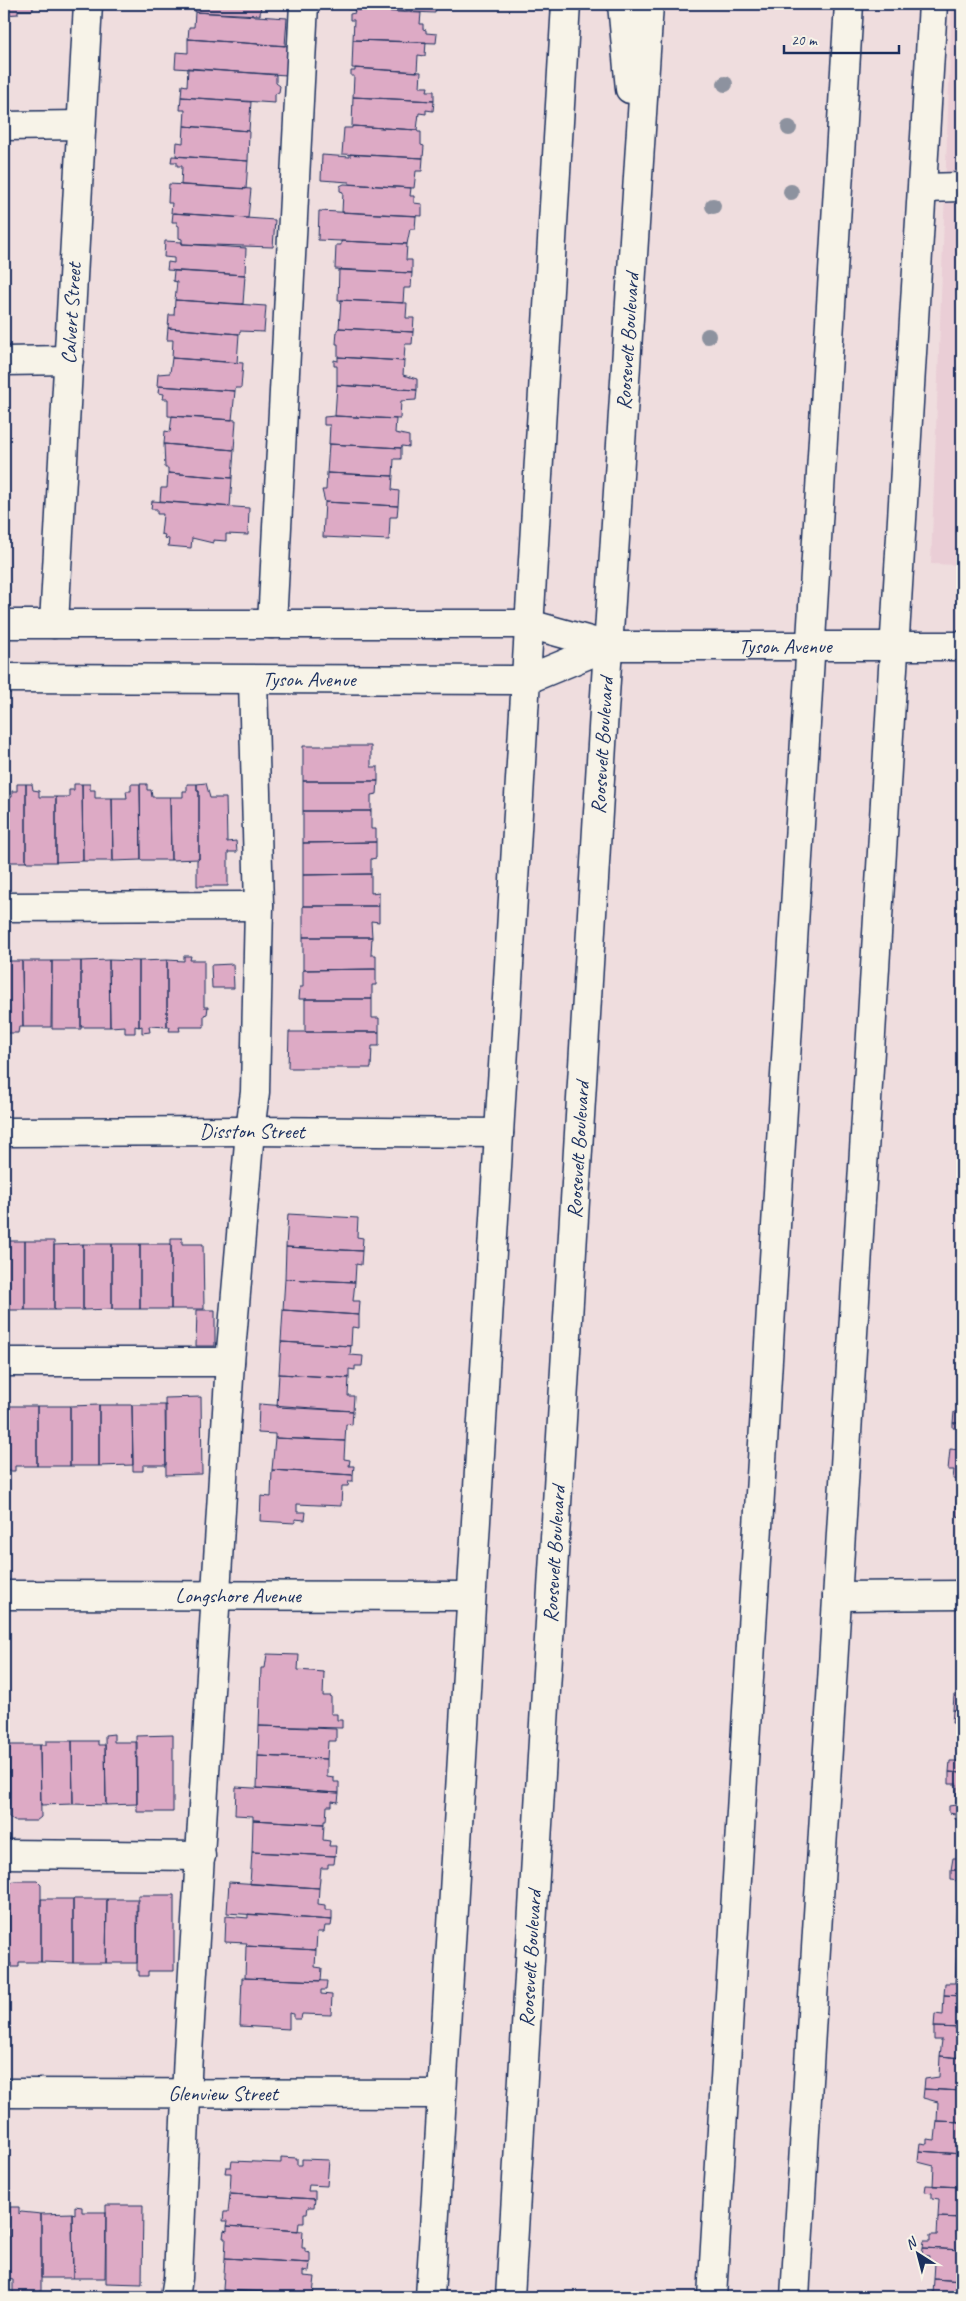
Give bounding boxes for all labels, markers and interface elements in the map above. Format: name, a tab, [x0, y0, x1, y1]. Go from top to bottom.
scale bar	[784, 22, 898, 54]
text: 20 m	[791, 31, 818, 50]
street label: Calvert Street	[55, 260, 87, 365]
street label: Roosevelt Boulevard	[610, 269, 645, 411]
street label: Tyson Avenue	[738, 633, 834, 659]
street label: Tyson Avenue	[262, 666, 358, 692]
street label: Roosevelt Boulevard	[585, 673, 619, 815]
street label: Roosevelt Boulevard	[561, 1077, 595, 1219]
street label: Disston Street	[199, 1118, 307, 1144]
street label: Roosevelt Boulevard	[537, 1481, 571, 1623]
street label: Longshore Avenue	[175, 1582, 302, 1609]
street label: Roosevelt Boulevard	[513, 1886, 547, 2028]
street label: Glenview Street	[168, 2080, 280, 2107]
north arrow	[894, 2228, 944, 2278]
text: N	[902, 2233, 921, 2253]

